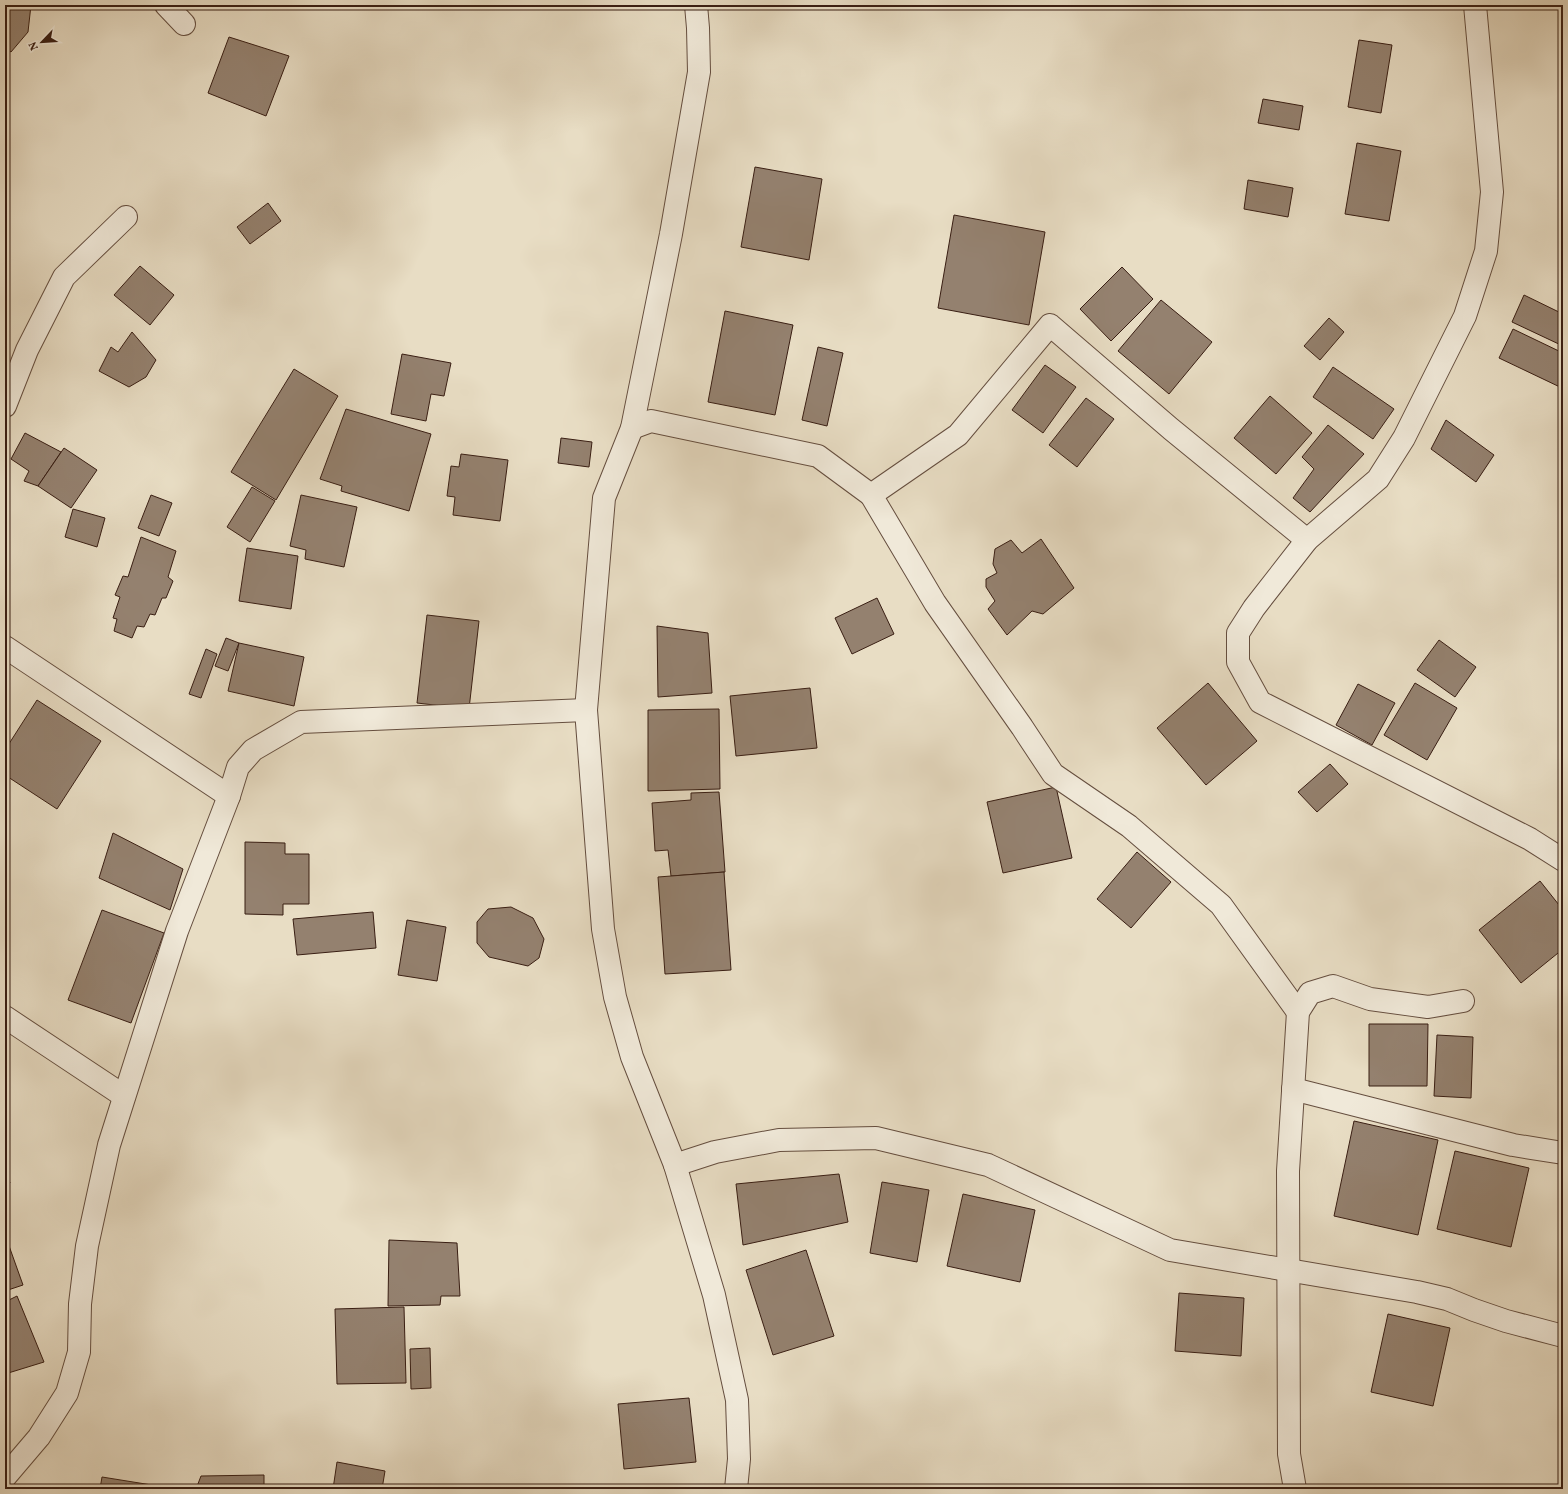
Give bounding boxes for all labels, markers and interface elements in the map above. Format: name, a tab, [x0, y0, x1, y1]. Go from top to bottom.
north arrow	[22, 22, 62, 62]
text: N	[26, 39, 43, 52]

